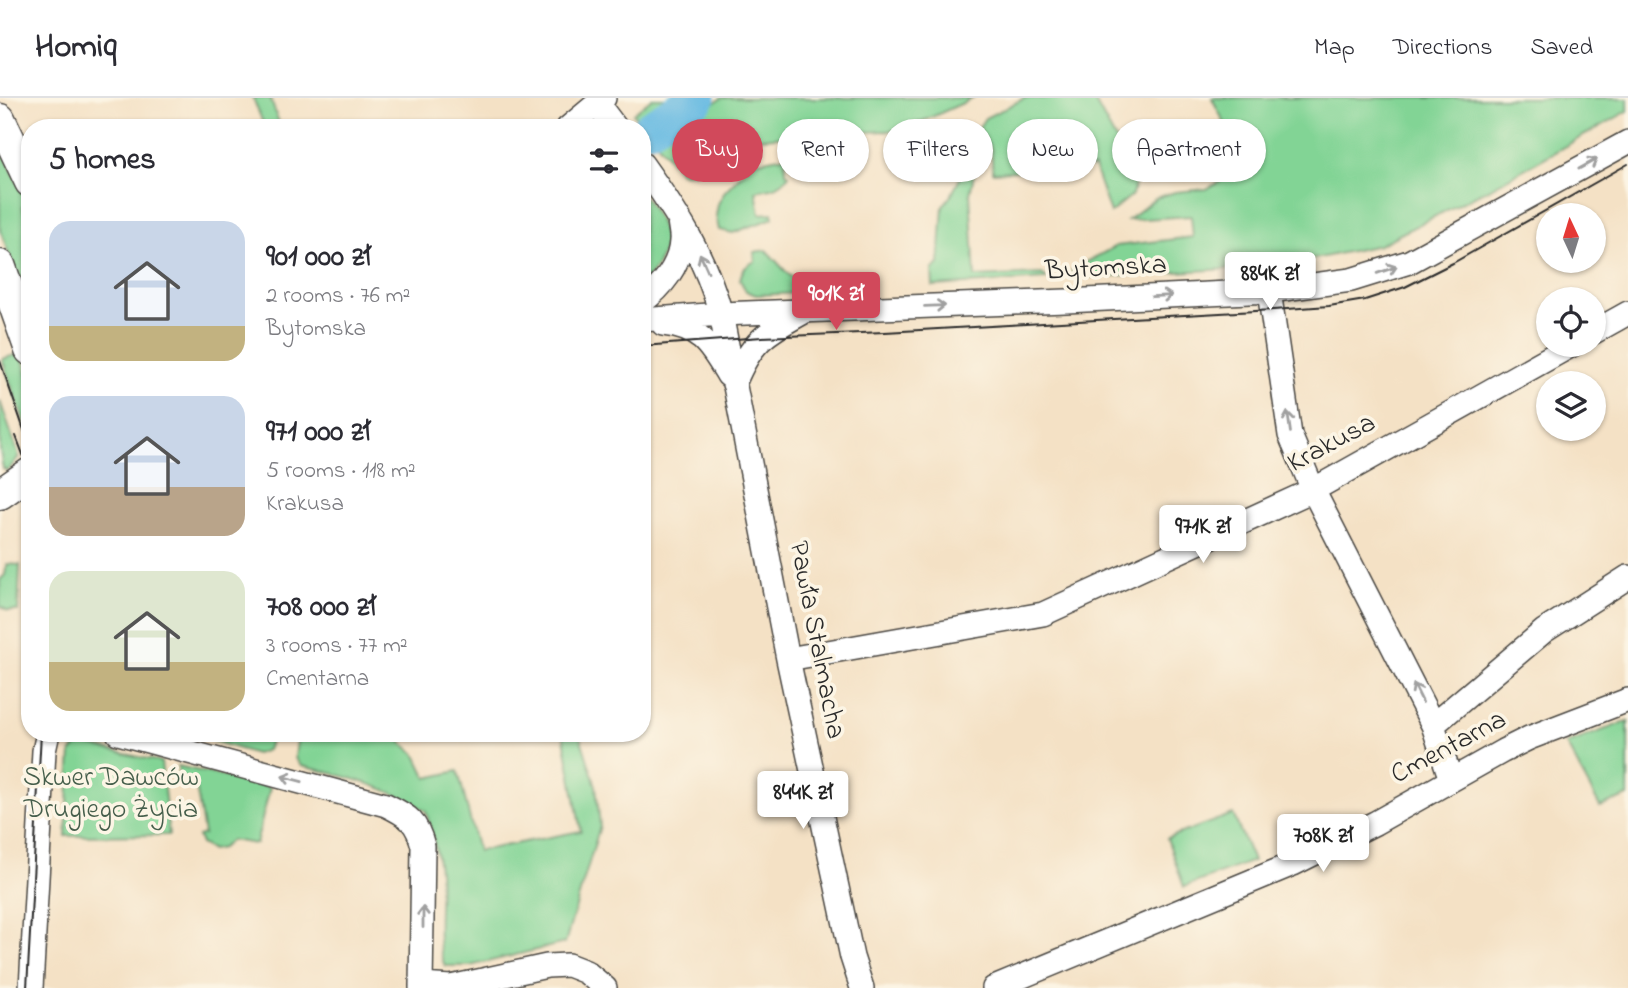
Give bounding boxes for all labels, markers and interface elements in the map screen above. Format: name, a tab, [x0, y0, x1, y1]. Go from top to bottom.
text: Homiq	[35, 24, 117, 72]
text: Map	[1314, 31, 1355, 66]
text: Directions	[1393, 31, 1492, 66]
text: Saved	[1530, 31, 1593, 66]
chip: Buy	[672, 119, 763, 182]
chip: Rent	[777, 119, 869, 182]
chip: Filters	[883, 119, 993, 182]
chip: New	[1007, 119, 1098, 182]
chip: Apartment	[1112, 119, 1266, 182]
text: 5 homes	[49, 139, 156, 183]
icon: filters	[585, 142, 623, 180]
one-way arrow	[1578, 157, 1598, 171]
north arrow	[1536, 203, 1606, 273]
map controls	[1536, 203, 1606, 441]
text: 901 000 zł	[266, 236, 371, 280]
street label: Bytomska	[1043, 245, 1168, 293]
icon: home	[105, 249, 189, 333]
pin: 884K zł	[1205, 252, 1335, 312]
one-way arrow	[697, 253, 710, 274]
text: 884K zł	[1241, 258, 1299, 291]
one-way arrow	[1376, 263, 1398, 275]
pin: 901K zł	[771, 272, 901, 332]
text: 901K zł	[808, 278, 864, 311]
text: 2 rooms · 76 m²	[266, 280, 410, 313]
button: locate	[1536, 287, 1606, 357]
one-way arrow	[1150, 290, 1173, 303]
one-way arrow	[923, 300, 946, 313]
text: Bytomska	[266, 313, 366, 346]
button: layers	[1536, 371, 1606, 441]
street label: Krakusa	[1280, 404, 1384, 484]
text: 971 000 zł	[266, 411, 370, 455]
one-way arrow	[1282, 411, 1295, 434]
icon: home	[105, 424, 189, 508]
text: 5 rooms · 118 m²	[266, 455, 416, 488]
text: Krakusa	[266, 488, 344, 521]
pin: 971K zł	[1138, 505, 1268, 565]
text: 971K zł	[1175, 511, 1231, 544]
street label: Pawła Stalmacha	[777, 538, 855, 742]
text: 708 000 zł	[266, 586, 376, 630]
icon: home	[105, 599, 189, 683]
text: 3 rooms · 77 m²	[266, 630, 408, 663]
text: Cmentarna	[266, 663, 369, 696]
one-way arrow	[1410, 683, 1424, 704]
street label: Cmentarna	[1384, 700, 1514, 796]
park label: Skwer Dawców Drugiego Życia	[23, 758, 199, 831]
one-way arrow	[281, 772, 303, 785]
pin: 844K zł	[738, 772, 868, 831]
text: 844K zł	[773, 777, 833, 810]
pin: 708K zł	[1258, 814, 1388, 874]
text: 708K zł	[1293, 820, 1353, 853]
one-way arrow	[416, 906, 429, 929]

